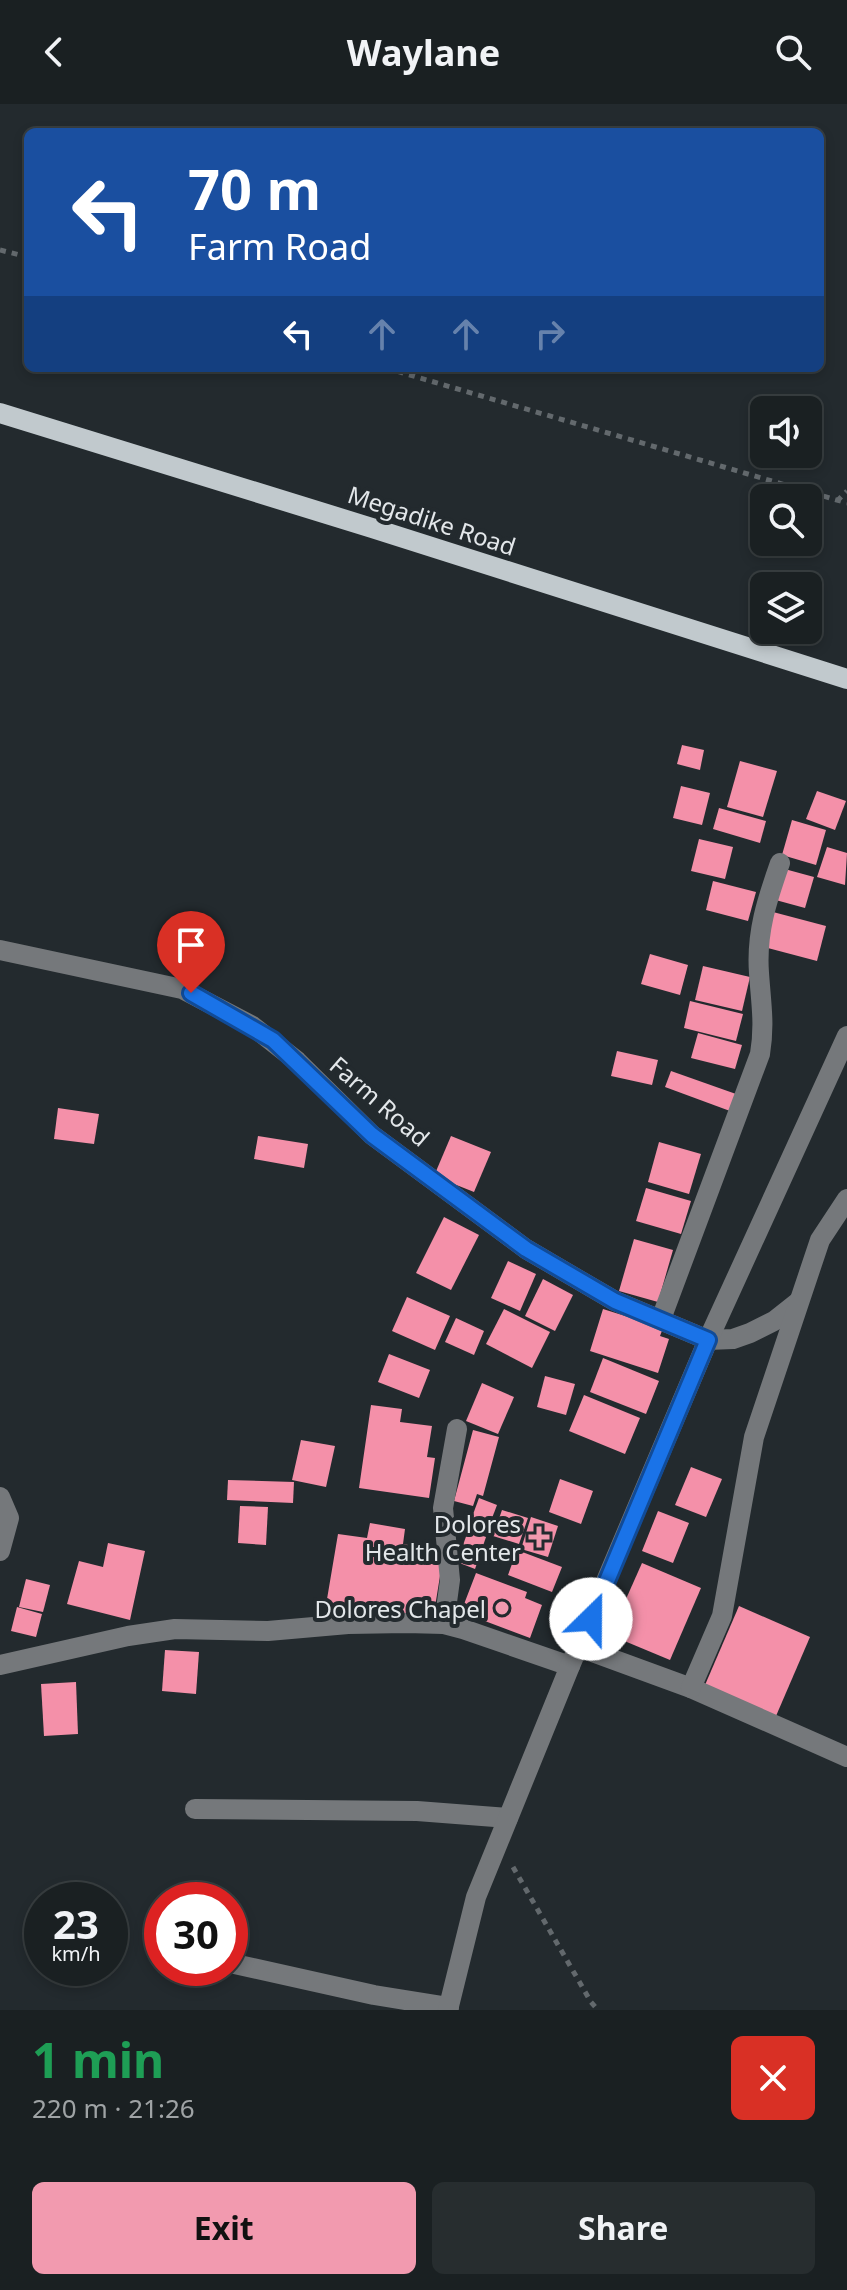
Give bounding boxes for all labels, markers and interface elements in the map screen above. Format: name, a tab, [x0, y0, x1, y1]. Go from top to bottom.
text: Waylane	[347, 28, 500, 77]
icon: back	[32, 30, 76, 74]
icon: search	[771, 30, 815, 74]
text: 70 m	[188, 150, 321, 226]
icon: left	[56, 160, 160, 264]
text: Farm Road	[188, 222, 371, 271]
icon: left	[276, 312, 320, 356]
icon: ahead	[360, 312, 404, 356]
icon: ahead	[444, 312, 488, 356]
icon: right	[528, 312, 572, 356]
map controls	[750, 396, 822, 644]
button: sound	[750, 396, 822, 468]
street label: Megadike Road	[344, 477, 520, 563]
button: search	[750, 484, 822, 556]
button: layers	[750, 572, 822, 644]
pin	[157, 911, 225, 993]
icon: arrive	[169, 923, 213, 967]
street label: Farm Road	[323, 1048, 437, 1154]
place label: Dolores Health Center	[365, 1507, 521, 1568]
marker: Dolores Health Center	[528, 1526, 550, 1548]
position arrow	[549, 1577, 633, 1661]
place label: Dolores Chapel	[315, 1592, 486, 1625]
marker: Dolores Chapel	[493, 1599, 511, 1617]
speed limit sign: 30	[144, 1882, 248, 1986]
text: 23	[53, 1896, 99, 1951]
text: km/h	[51, 1940, 101, 1967]
text: 1 min	[32, 2027, 164, 2092]
button: close	[731, 2036, 815, 2120]
text: 220 m · 21:26	[32, 2090, 195, 2126]
button: Exit	[32, 2182, 416, 2274]
button: Share	[432, 2182, 815, 2274]

